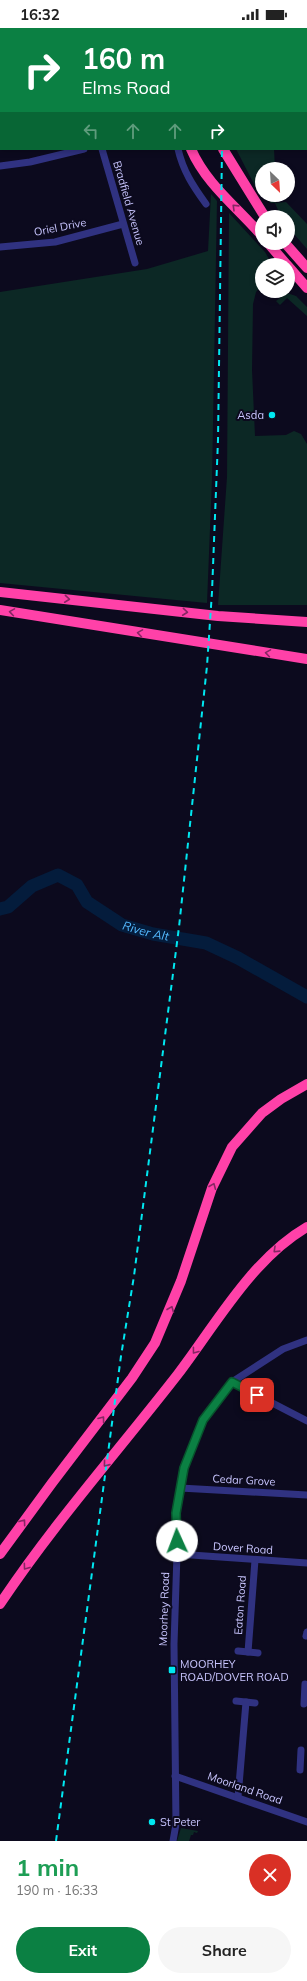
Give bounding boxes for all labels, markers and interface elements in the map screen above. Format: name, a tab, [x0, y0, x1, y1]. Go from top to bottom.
text: 16:32	[20, 5, 60, 24]
text: 160 m	[82, 41, 165, 76]
icon: right	[16, 44, 68, 96]
text: Elms Road	[82, 76, 170, 99]
icon: left	[80, 120, 102, 142]
icon: ahead	[122, 120, 144, 142]
icon: ahead	[164, 120, 186, 142]
icon: right	[206, 120, 228, 142]
street label: Bradfield Avenue	[110, 159, 148, 247]
north arrow	[255, 162, 295, 202]
map controls	[255, 162, 295, 298]
one-way arrow	[232, 204, 240, 212]
button: sound	[255, 210, 295, 250]
street label: Oriel Drive	[33, 215, 87, 239]
button: layers	[255, 258, 295, 298]
place label: Asda	[237, 408, 264, 422]
marker: Asda	[267, 410, 277, 420]
one-way arrow	[64, 594, 70, 603]
one-way arrow	[9, 608, 15, 617]
one-way arrow	[182, 608, 188, 617]
one-way arrow	[137, 629, 143, 637]
one-way arrow	[265, 649, 272, 658]
water label: River Alt	[121, 918, 171, 944]
one-way arrow	[208, 1183, 216, 1191]
one-way arrow	[273, 1245, 281, 1253]
one-way arrow	[166, 1306, 174, 1313]
one-way arrow	[192, 1347, 199, 1354]
pin	[240, 1378, 274, 1412]
icon: arrive	[246, 1384, 268, 1406]
one-way arrow	[97, 1416, 104, 1423]
one-way arrow	[103, 1460, 110, 1467]
street label: Cedar Grove	[212, 1471, 276, 1489]
one-way arrow	[18, 1519, 26, 1526]
position arrow	[156, 1520, 198, 1562]
street label: Dover Road	[213, 1539, 273, 1557]
one-way arrow	[23, 1563, 31, 1570]
street label: Moorhey Road	[156, 1572, 172, 1646]
street label: Eaton Road	[231, 1575, 249, 1635]
place label: MOORHEY ROAD/DOVER ROAD	[180, 1657, 289, 1684]
marker: MOORHEY ROAD/DOVER ROAD	[167, 1665, 177, 1675]
street label: Moorland Road	[206, 1769, 284, 1807]
place label: St Peter	[160, 1815, 200, 1829]
marker: St Peter	[147, 1817, 157, 1827]
text: 1 min	[16, 1852, 79, 1882]
button: close	[249, 1854, 291, 1896]
text: 190 m · 16:33	[16, 1882, 98, 1898]
button: Exit	[16, 1927, 150, 1973]
button: Share	[158, 1927, 291, 1973]

